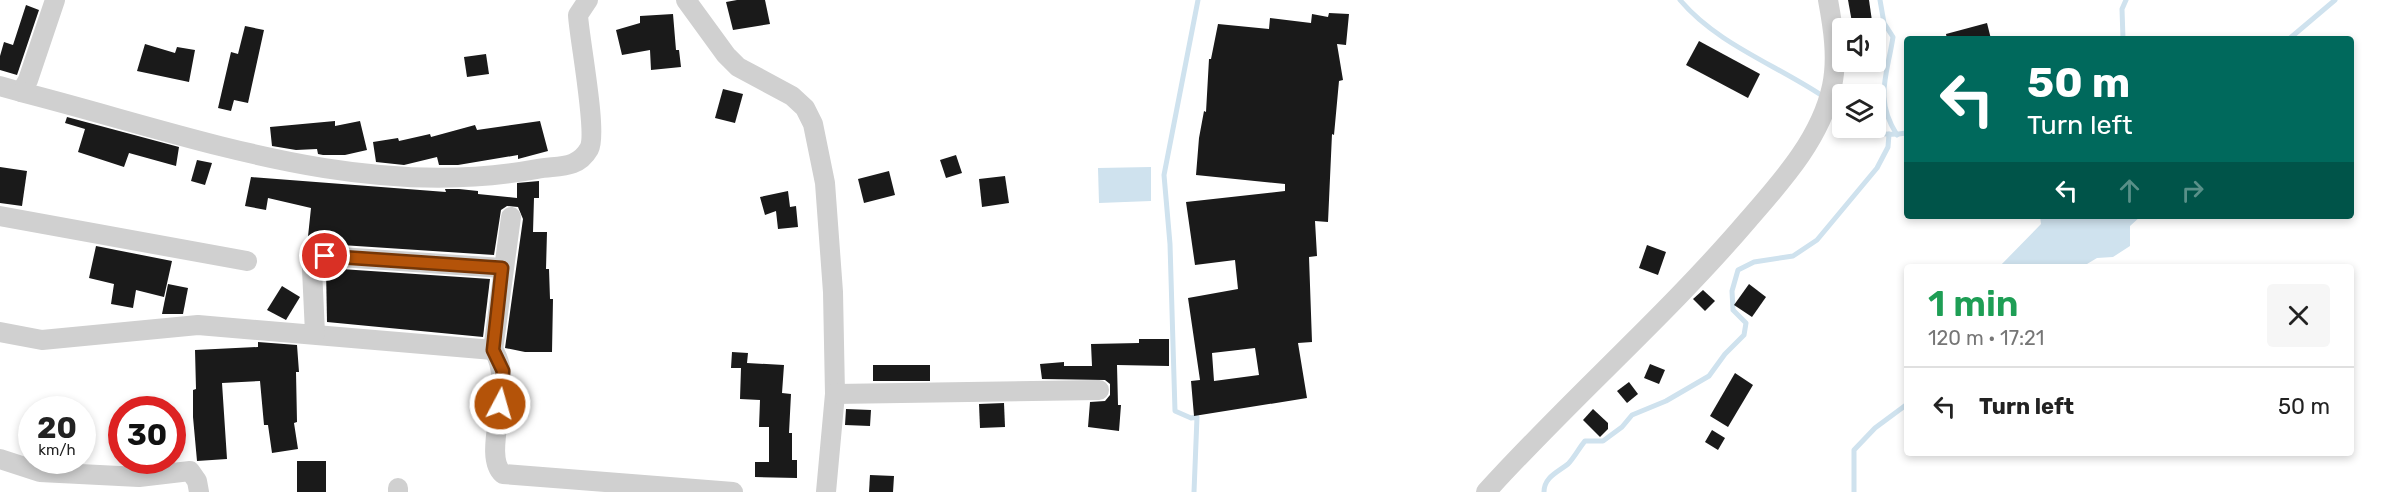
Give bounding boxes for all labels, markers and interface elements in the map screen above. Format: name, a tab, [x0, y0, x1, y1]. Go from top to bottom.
map controls	[1832, 18, 1886, 138]
button: sound	[1832, 18, 1886, 72]
text: 50 m	[2027, 58, 2130, 108]
icon: left	[1928, 60, 2006, 138]
button: layers	[1832, 84, 1886, 138]
text: Turn left	[2027, 109, 2132, 141]
icon: left	[2050, 174, 2083, 207]
icon: ahead	[2113, 174, 2146, 207]
icon: right	[2176, 174, 2209, 207]
pin	[299, 230, 350, 281]
icon: arrive	[308, 239, 341, 272]
text: 1 min	[1928, 282, 2019, 325]
button: close	[2267, 284, 2330, 347]
text: 120 m · 17:21	[1928, 326, 2044, 350]
position arrow	[468, 372, 532, 436]
icon: left	[1928, 390, 1961, 423]
text: Turn left	[1979, 393, 2074, 420]
text: 50 m	[2278, 393, 2330, 420]
speed limit sign: 30	[108, 396, 186, 474]
text: 20	[37, 410, 77, 446]
text: km/h	[38, 441, 76, 459]

